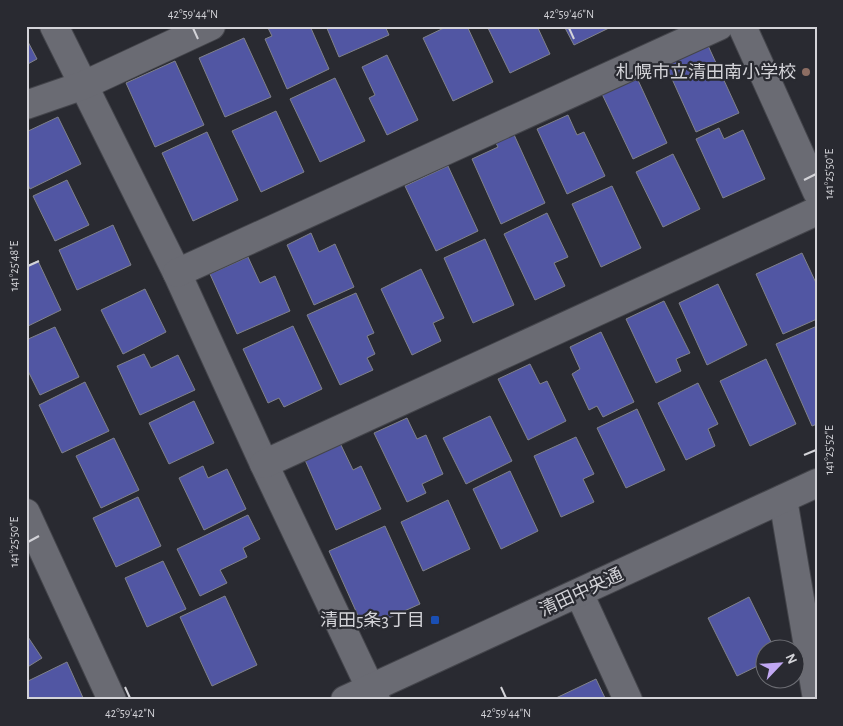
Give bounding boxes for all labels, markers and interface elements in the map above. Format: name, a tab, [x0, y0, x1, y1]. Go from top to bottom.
text: 42°59'44"N	[168, 8, 218, 20]
text: 42°59'46"N	[544, 8, 594, 20]
place label: 札幌市立清田南小学校	[616, 62, 796, 82]
marker: 札幌市立清田南小学校	[800, 66, 812, 78]
text: 141°25'50"E	[823, 149, 835, 199]
text: 141°25'48"E	[8, 240, 20, 291]
text: 141°25'52"E	[823, 425, 835, 475]
text: 141°25'50"E	[8, 517, 20, 567]
street label: 清田中央通	[536, 565, 626, 620]
place label: 清田5条3丁目	[320, 611, 425, 630]
marker: 清田5条3丁目	[429, 614, 441, 626]
north arrow	[756, 638, 806, 688]
text: N	[782, 652, 799, 666]
text: 42°59'42"N	[105, 707, 155, 719]
text: 42°59'44"N	[481, 707, 531, 719]

